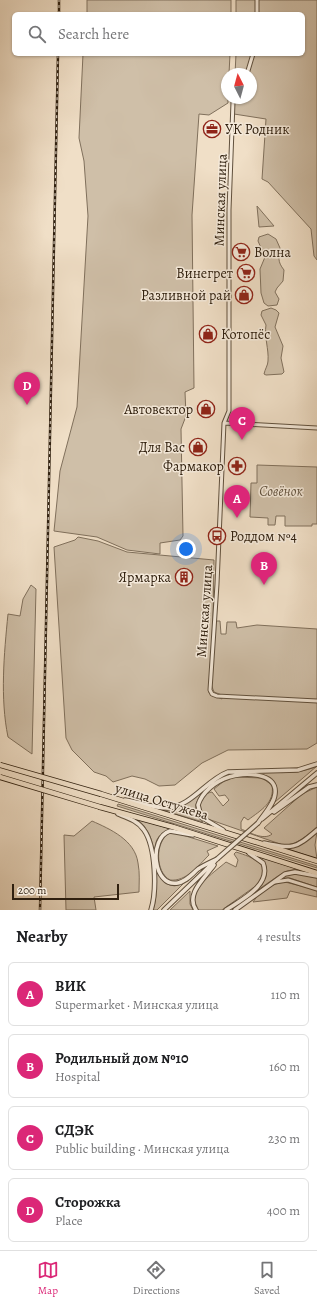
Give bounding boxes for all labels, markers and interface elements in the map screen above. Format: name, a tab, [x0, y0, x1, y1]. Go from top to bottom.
search box	[12, 12, 305, 56]
icon: search	[26, 23, 48, 45]
text: Search here	[58, 24, 129, 44]
north arrow	[221, 68, 257, 104]
office icon: УК Родник	[202, 119, 222, 139]
place label: УК Родник	[225, 120, 289, 139]
street label: Минская улица	[209, 153, 232, 247]
supermarket icon: Волна	[231, 242, 251, 262]
place label: Волна	[254, 243, 291, 262]
supermarket icon: Винегрет	[236, 263, 256, 283]
place label: Винегрет	[176, 264, 233, 283]
shop icon: Разливной рай	[234, 285, 254, 305]
place label: Разливной рай	[141, 286, 231, 305]
shop icon: Котопёс	[198, 324, 218, 344]
place label: Котопёс	[221, 325, 270, 344]
pin: D	[14, 372, 40, 405]
shop icon: Автовектор	[196, 399, 216, 419]
place label: Автовектор	[123, 400, 193, 419]
pin: C	[229, 407, 255, 440]
shop icon: Для Вас	[188, 437, 208, 457]
place label: Для Вас	[139, 438, 185, 457]
pharmacy icon: Фармакор	[227, 456, 247, 476]
place label: Фармакор	[163, 457, 224, 476]
park label: Совёнок	[259, 482, 303, 501]
pin: A	[224, 485, 250, 518]
bus stop icon: Роддом №4	[207, 526, 227, 546]
place label: Роддом №4	[230, 527, 297, 546]
your location	[176, 539, 196, 559]
pin: B	[251, 552, 277, 585]
street label: Минская улица	[192, 564, 217, 658]
building icon: Ярмарка	[174, 567, 194, 587]
place label: Ярмарка	[118, 568, 172, 587]
street label: улица Остужева	[112, 778, 211, 825]
scale bar	[12, 882, 119, 901]
text: 200 m	[18, 883, 46, 898]
text: Nearby	[16, 925, 67, 948]
text: 4 results	[257, 928, 301, 945]
text: ВИК	[55, 976, 86, 996]
text: A	[26, 986, 34, 1003]
text: 110 m	[271, 986, 300, 1003]
text: Supermarket · Минская улица	[55, 996, 219, 1013]
text: Родильный дом №10	[55, 1048, 188, 1068]
text: B	[26, 1058, 34, 1075]
text: 160 m	[269, 1058, 300, 1075]
text: Hospital	[55, 1068, 100, 1085]
text: СДЭК	[55, 1120, 94, 1140]
text: C	[26, 1130, 34, 1147]
text: 230 m	[268, 1130, 300, 1147]
text: Public building · Минская улица	[55, 1140, 229, 1157]
text: Сторожка	[55, 1192, 121, 1212]
text: D	[25, 1202, 35, 1219]
text: 400 m	[267, 1202, 300, 1219]
text: Place	[55, 1212, 83, 1229]
tab: Map	[37, 1259, 59, 1298]
tab: Directions	[133, 1259, 180, 1298]
tab: Saved	[254, 1259, 280, 1298]

